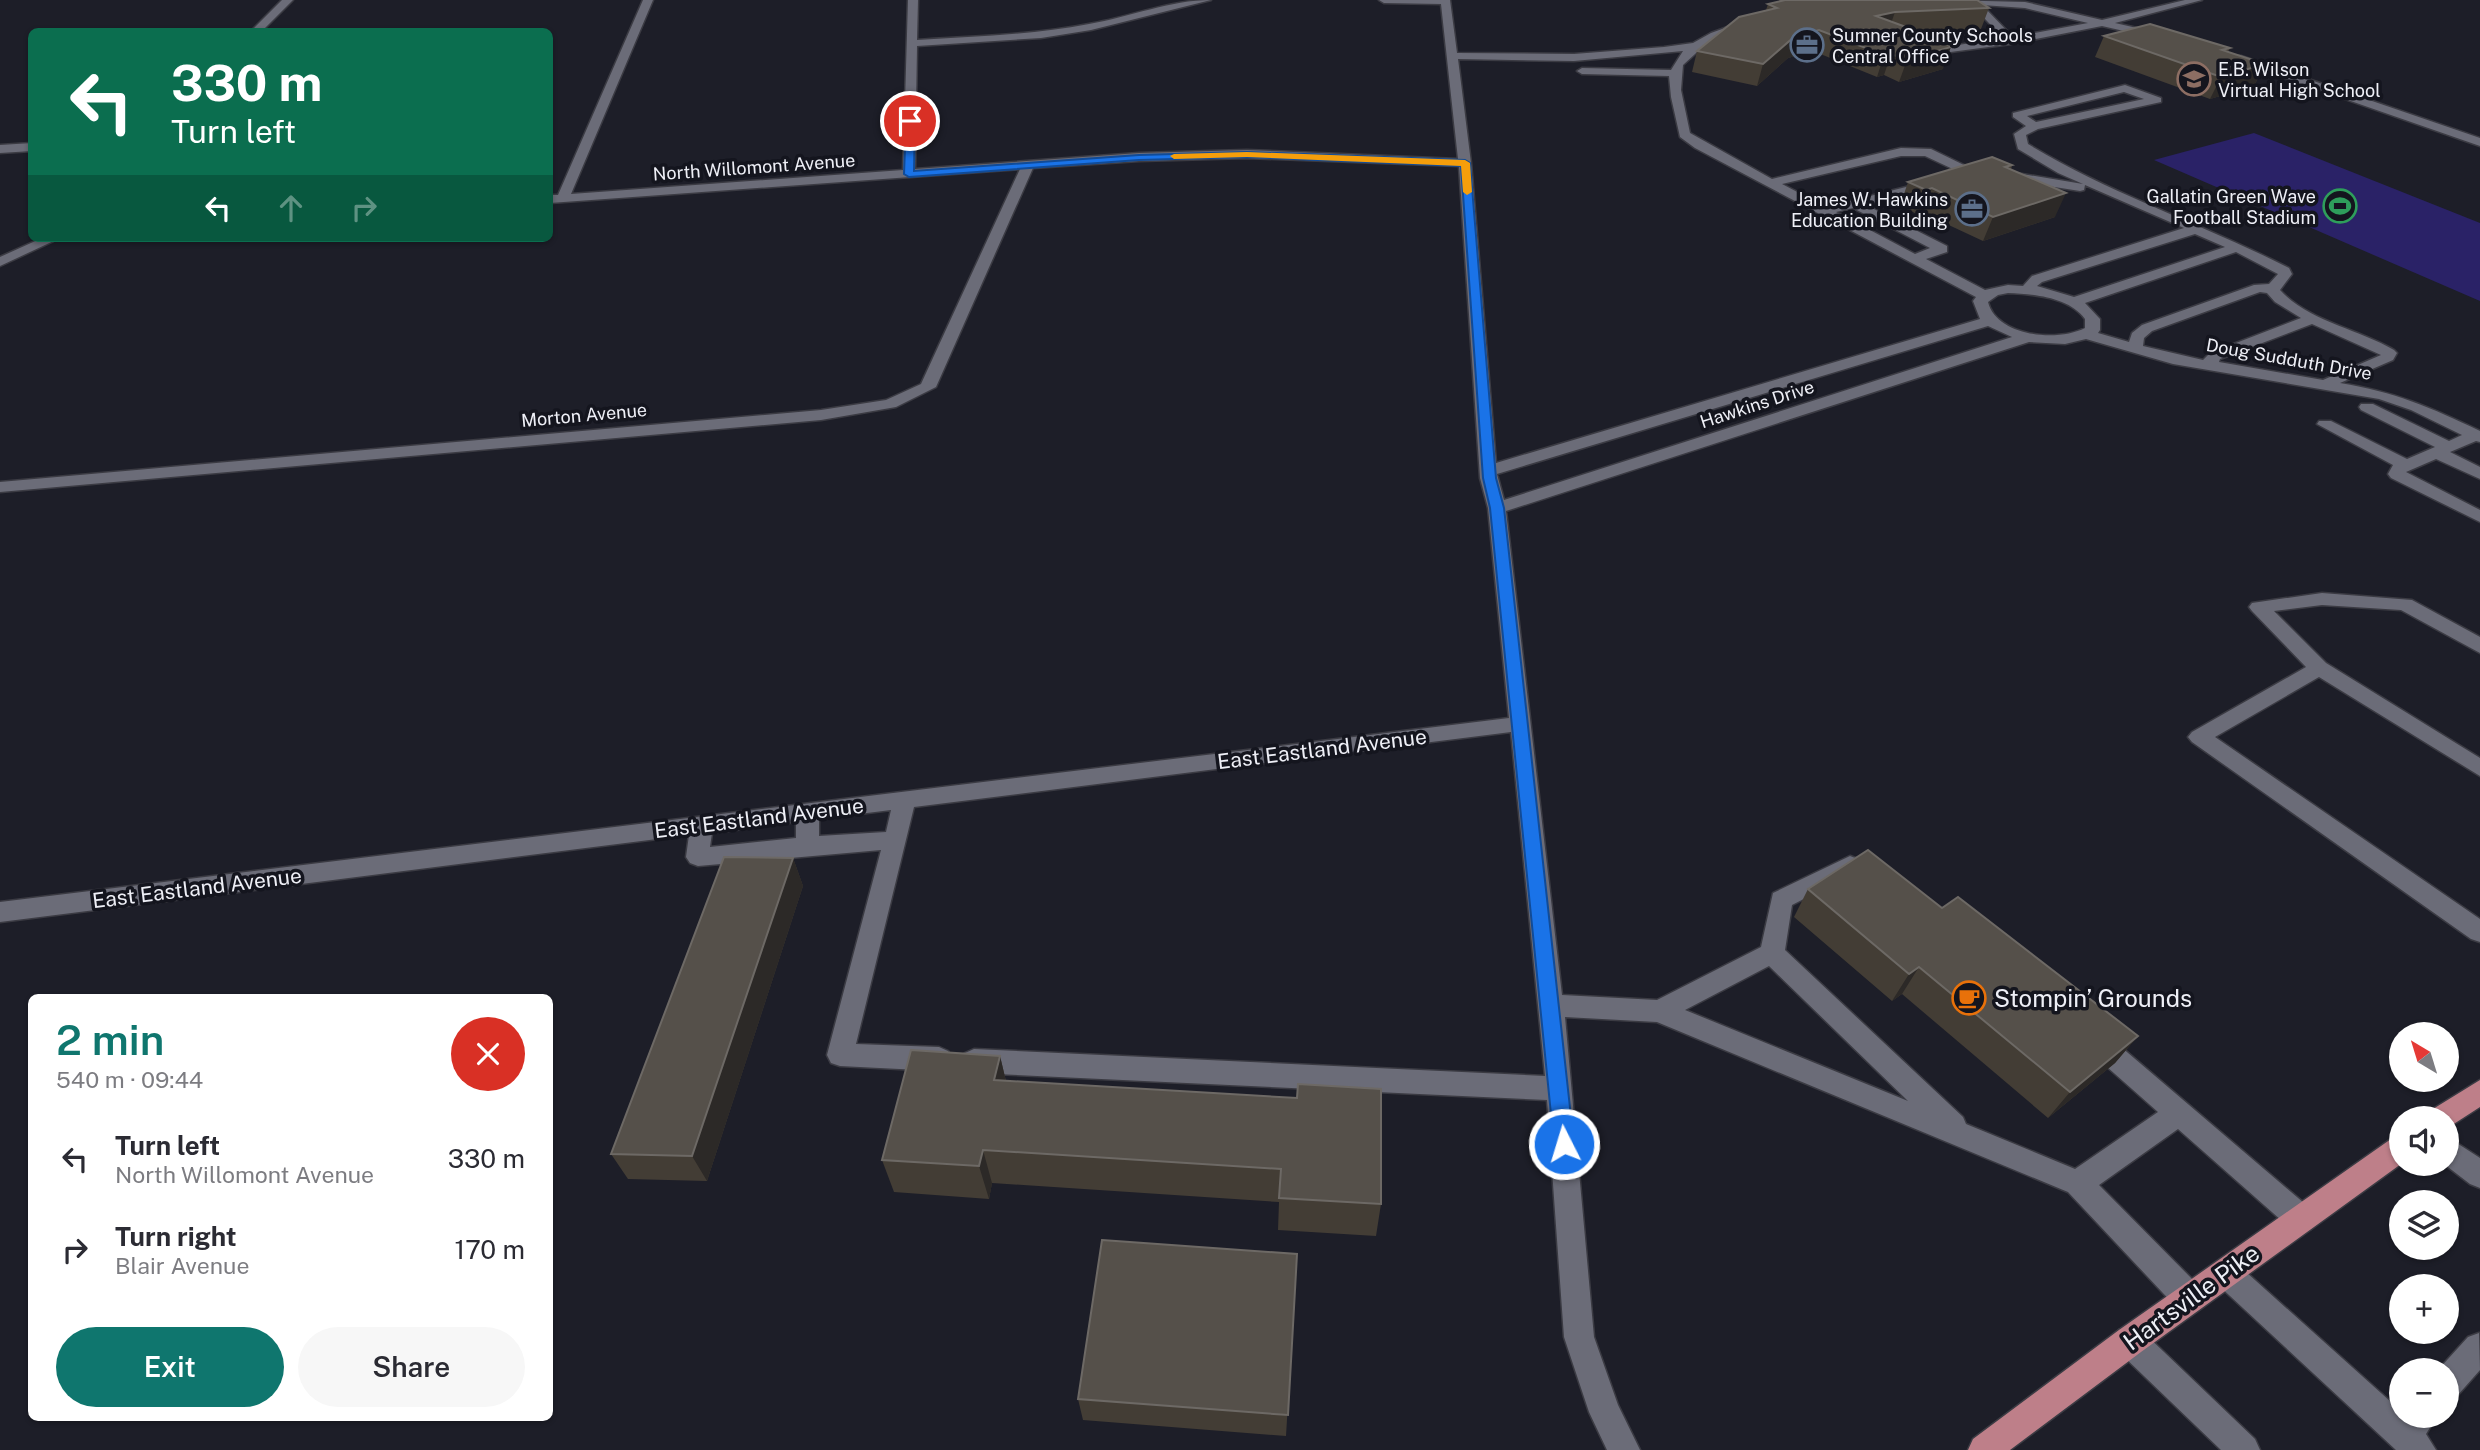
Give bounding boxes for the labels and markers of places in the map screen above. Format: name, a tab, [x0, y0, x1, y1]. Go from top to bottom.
place label: Sumner County Schools Central Office	[1832, 25, 2033, 67]
office icon: Sumner County Schools Central Office	[1788, 26, 1826, 64]
place label: E.B. Wilson Virtual High School	[2218, 59, 2381, 101]
school or university icon: E.B. Wilson Virtual High School	[2175, 60, 2213, 98]
pin	[880, 91, 940, 151]
place label: Gallatin Green Wave Football Stadium	[2146, 186, 2316, 228]
sports icon: Gallatin Green Wave Football Stadium	[2321, 187, 2359, 225]
place label: James W. Hawkins Education Building	[1791, 189, 1948, 231]
office icon: James W. Hawkins Education Building	[1953, 190, 1991, 228]
cafe icon: Stompin’ Grounds	[1950, 979, 1988, 1017]
place label: Stompin’ Grounds	[1994, 984, 2192, 1012]

